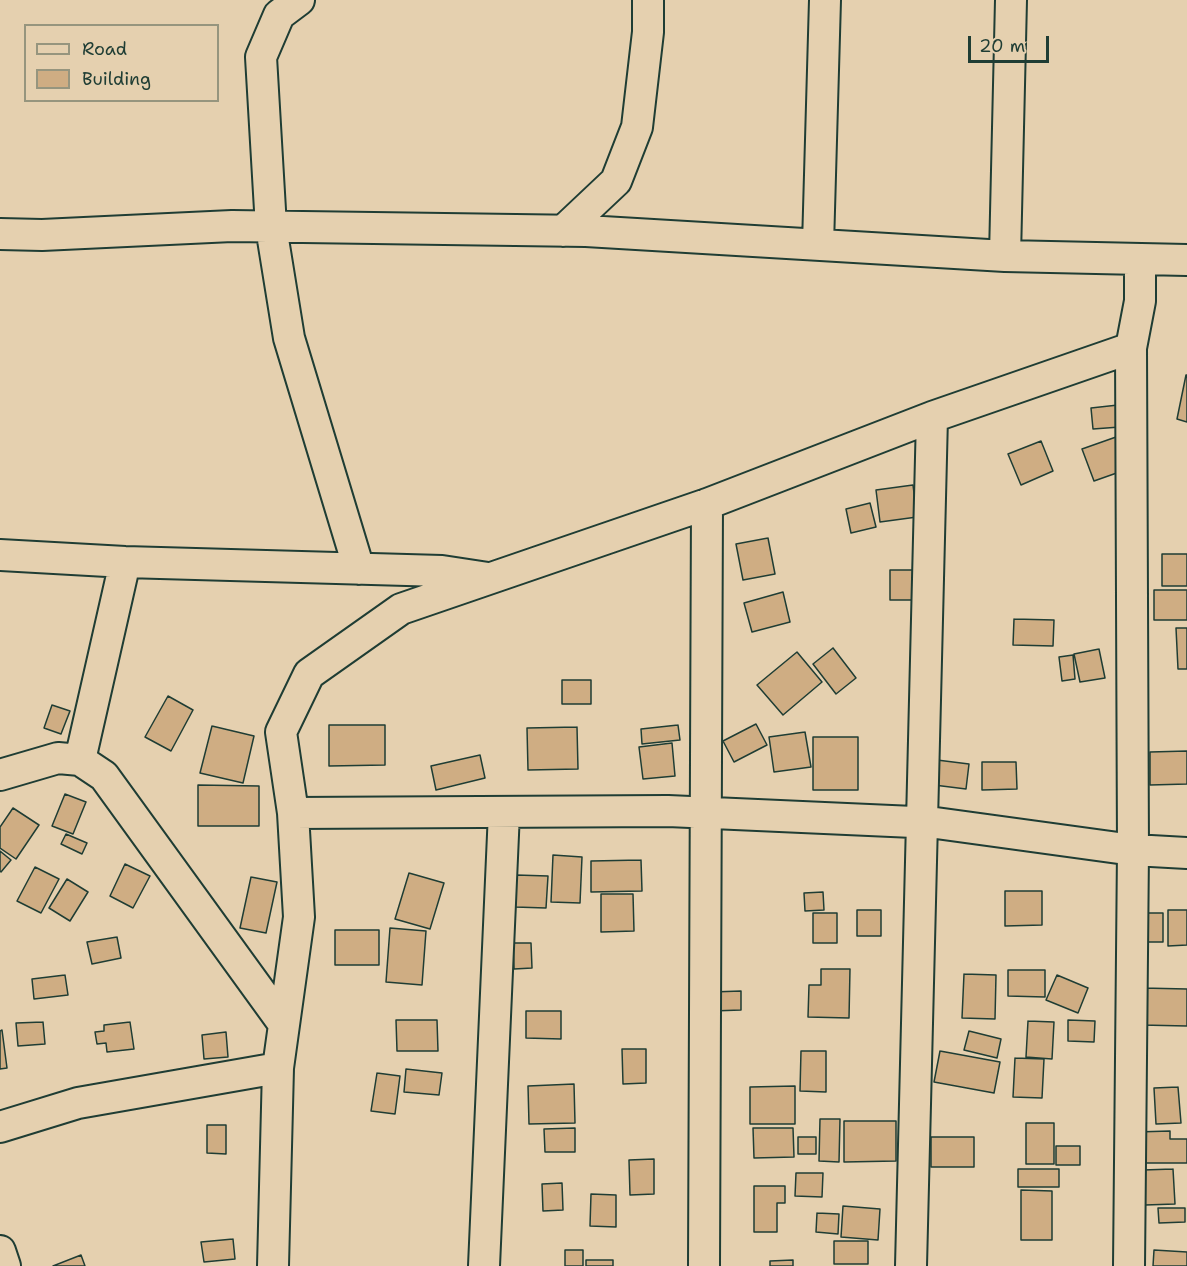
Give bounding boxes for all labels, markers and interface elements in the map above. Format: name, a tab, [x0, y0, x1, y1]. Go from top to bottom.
legend	[24, 24, 219, 102]
scale bar	[971, 24, 1052, 62]
text: 20 m	[979, 34, 1025, 58]
text: Road	[82, 37, 127, 61]
text: Building	[82, 67, 151, 91]

